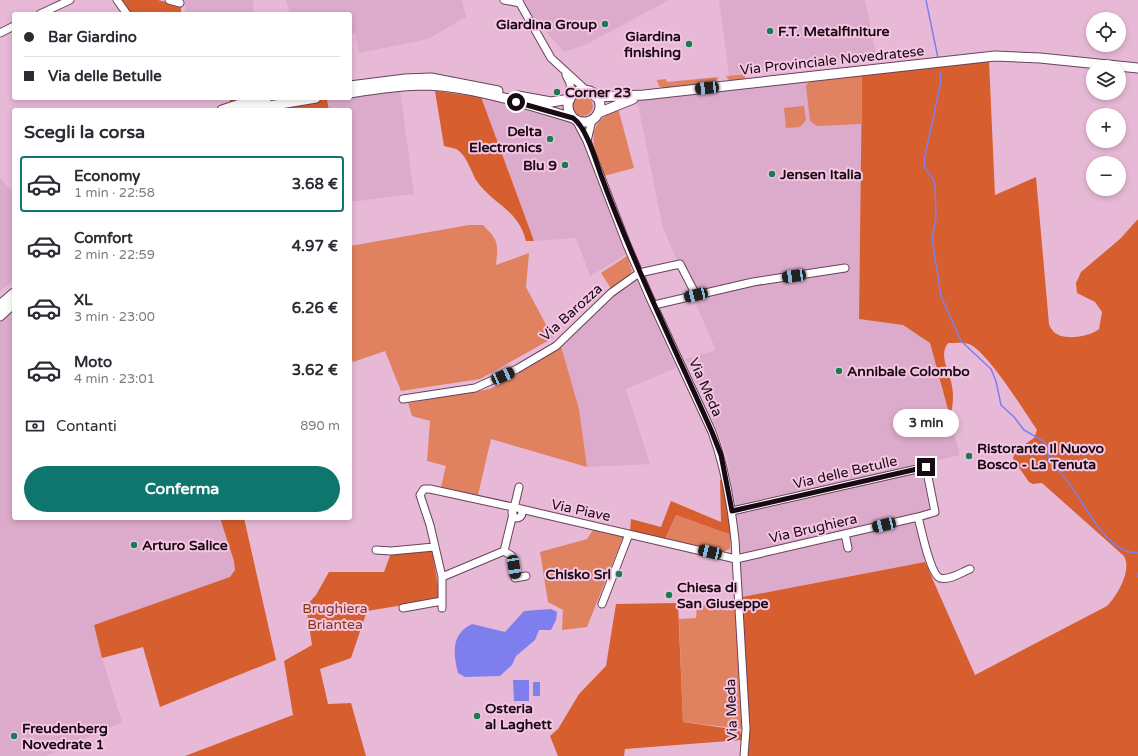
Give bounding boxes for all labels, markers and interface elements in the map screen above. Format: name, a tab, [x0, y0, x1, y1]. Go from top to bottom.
map controls	[1086, 12, 1126, 196]
button: locate	[1086, 12, 1126, 52]
place label: Giardina Group	[496, 16, 597, 33]
marker: Giardina Group	[600, 19, 610, 29]
place label: F.T. Metalfiniture	[778, 23, 889, 40]
marker: F.T. Metalfiniture	[765, 26, 775, 36]
text: Bar Giardino	[48, 28, 137, 46]
place label: Giardina finishing	[623, 28, 681, 61]
marker: Giardina finishing	[684, 39, 694, 49]
street label: Via Provinciale Novedratese	[739, 42, 925, 79]
button: layers	[1086, 60, 1126, 100]
text: Via delle Betulle	[48, 67, 162, 85]
car	[694, 81, 720, 95]
place label: Corner 23	[565, 84, 632, 101]
marker: Corner 23	[552, 87, 562, 97]
route start	[507, 93, 525, 111]
button: +	[1086, 108, 1126, 148]
text: Scegli la corsa	[24, 121, 145, 143]
place label: Delta Electronics	[469, 123, 542, 156]
marker: Delta Electronics	[545, 134, 555, 144]
button: −	[1086, 156, 1126, 196]
place label: Blu 9	[523, 157, 557, 174]
marker: Blu 9	[560, 160, 570, 170]
icon: car	[26, 166, 62, 202]
place label: Jensen Italia	[779, 166, 862, 183]
text: Economy	[74, 167, 140, 185]
marker: Jensen Italia	[767, 169, 777, 179]
text: 3.68 €	[292, 175, 338, 193]
text: 1 min · 22:58	[74, 185, 155, 201]
icon: car	[26, 228, 62, 264]
text: Comfort	[74, 229, 133, 247]
text: 4.97 €	[292, 237, 338, 255]
text: 2 min · 22:59	[74, 247, 155, 263]
car	[781, 268, 807, 284]
street label: Via Barozza	[537, 280, 606, 345]
car	[683, 286, 709, 304]
icon: car	[26, 290, 62, 326]
text: XL	[74, 291, 93, 309]
text: 6.26 €	[292, 299, 338, 317]
text: 3 min · 23:00	[74, 309, 155, 325]
icon: car	[26, 352, 62, 388]
text: Moto	[74, 353, 112, 371]
street label: Via Meda	[685, 355, 726, 419]
text: 3.62 €	[292, 361, 338, 379]
place label: Annibale Colombo	[847, 363, 970, 380]
car	[490, 366, 516, 386]
marker: Annibale Colombo	[834, 366, 844, 376]
text: 4 min · 23:01	[74, 371, 155, 387]
callout: 3 min	[893, 409, 959, 437]
icon: cash	[24, 415, 46, 437]
text: 3 min	[909, 415, 943, 431]
text: Contanti	[56, 417, 117, 435]
text: 890 m	[300, 418, 340, 434]
place label: Ristorante Il Nuovo Bosco - La Tenuta	[977, 440, 1105, 473]
marker: Ristorante Il Nuovo Bosco - La Tenuta	[964, 451, 974, 461]
street label: Via delle Betulle	[791, 452, 899, 493]
route end	[917, 458, 935, 476]
button: Conferma	[24, 466, 340, 512]
street label: Via Piave	[550, 496, 612, 525]
street label: Via Brughiera	[767, 510, 859, 547]
car	[871, 516, 897, 534]
place label: Arturo Salice	[142, 537, 228, 554]
marker: Arturo Salice	[129, 540, 139, 550]
car	[697, 543, 723, 561]
car	[506, 554, 522, 580]
place label: Chisko Srl	[546, 566, 611, 583]
marker: Chisko Srl	[614, 569, 624, 579]
place label: Chiesa di San Giuseppe	[677, 579, 769, 612]
marker: Chiesa di San Giuseppe	[664, 590, 674, 600]
park label: Brughiera Briantea	[302, 600, 368, 633]
street label: Via Meda	[722, 678, 741, 742]
place label: Osteria al Laghett	[485, 700, 553, 733]
marker: Osteria al Laghett	[472, 711, 482, 721]
place label: Freudenberg Novedrate 1	[22, 720, 108, 753]
marker: Freudenberg Novedrate 1	[9, 731, 19, 741]

